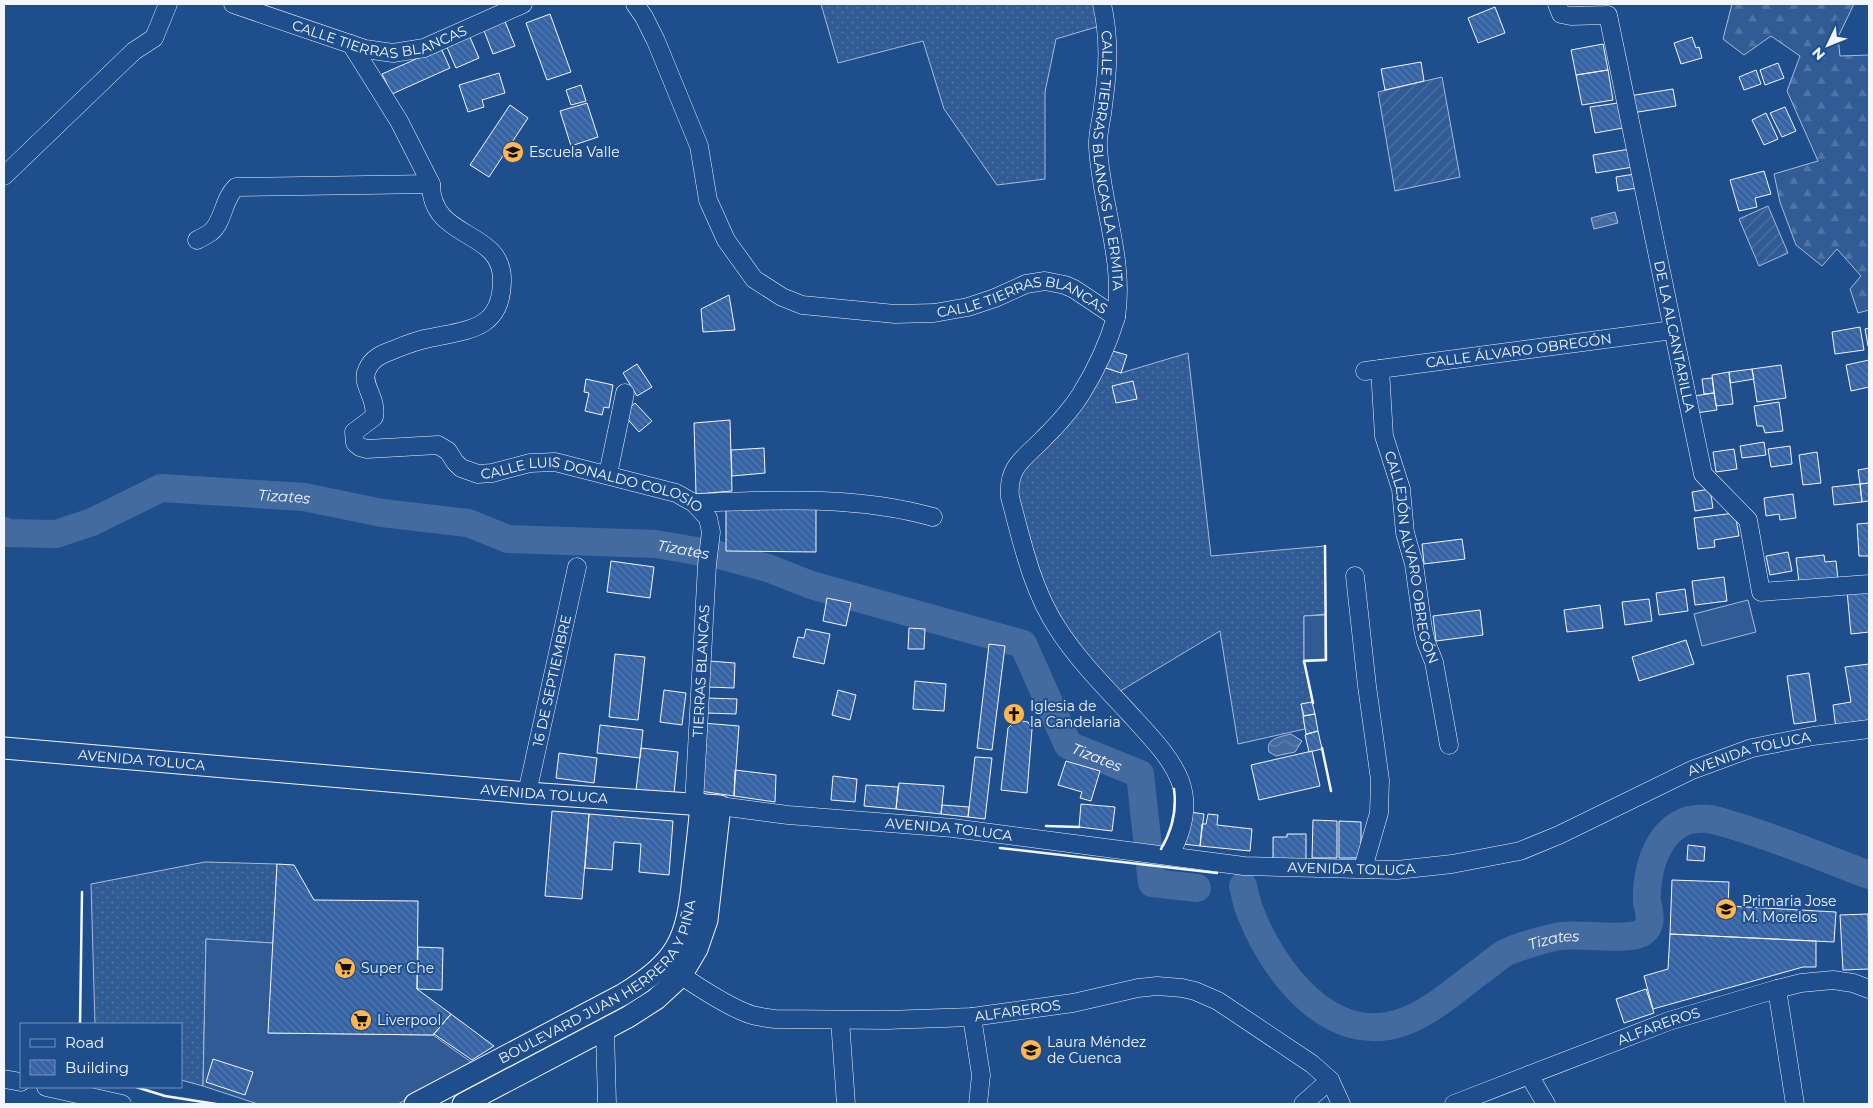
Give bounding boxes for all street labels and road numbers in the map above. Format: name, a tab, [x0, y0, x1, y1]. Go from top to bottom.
street label: CALLE TIERRAS BLANCAS	[288, 14, 470, 34]
street label: CALLE TIERRAS BLANCAS LA ERMITA	[1089, 30, 1127, 292]
street label: DE LA ALCANTARILLA	[1650, 259, 1699, 415]
street label: CALLE TIERRAS BLANCAS	[930, 306, 1112, 322]
street label: CALLE ÁLVARO OBREGÓN	[1425, 329, 1613, 372]
street label: CALLEJÓN ALVARO OBREGÓN	[1380, 449, 1443, 666]
street label: CALLE LUIS DONALDO COLOSIO	[480, 453, 707, 516]
street label: TIERRAS BLANCAS	[689, 604, 713, 738]
street label: 16 DE SEPTIEMBRE	[529, 613, 575, 748]
street label: AVENIDA TOLUCA	[1685, 727, 1813, 780]
street label: AVENIDA TOLUCA	[77, 745, 207, 774]
street label: AVENIDA TOLUCA	[480, 780, 609, 807]
street label: AVENIDA TOLUCA	[884, 814, 1014, 845]
street label: AVENIDA TOLUCA	[1287, 858, 1417, 879]
street label: BOULEVARD JUAN HERRERA Y PIÑA	[495, 898, 699, 1067]
street label: ALFAREROS	[973, 996, 1062, 1026]
street label: ALFAREROS	[1615, 1003, 1702, 1049]

